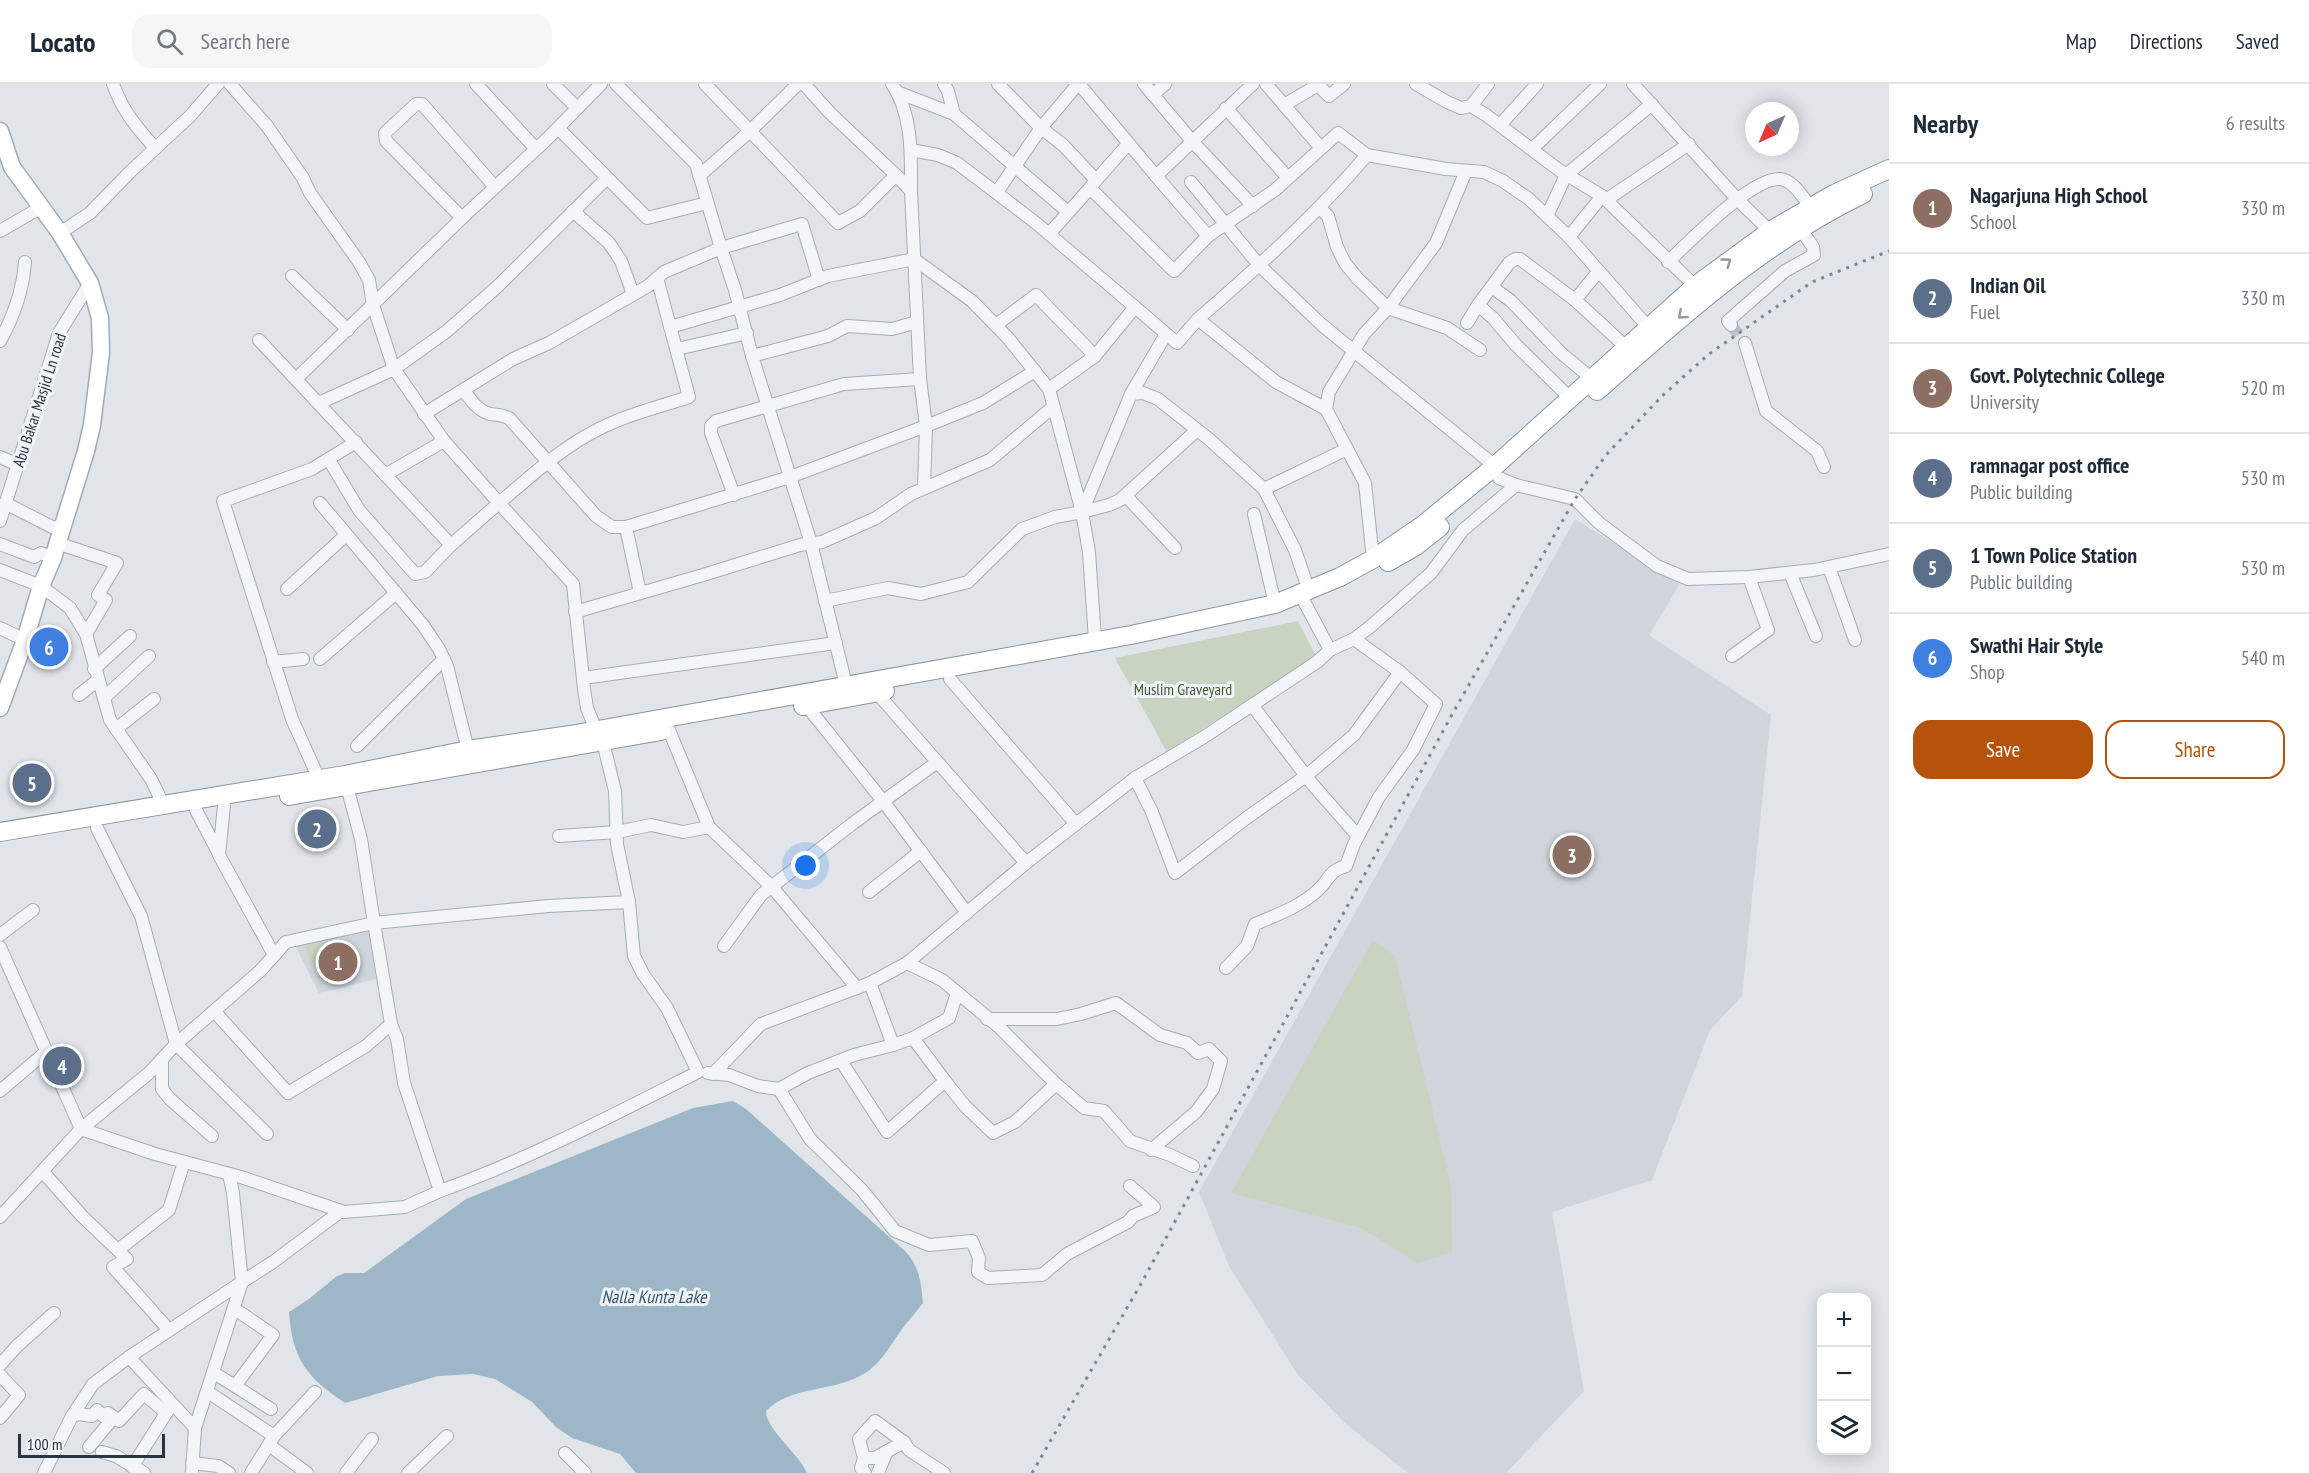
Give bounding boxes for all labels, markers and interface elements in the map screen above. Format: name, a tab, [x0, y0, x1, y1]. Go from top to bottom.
search box	[132, 14, 552, 68]
text: Locato	[30, 23, 96, 60]
icon: search	[153, 25, 186, 58]
text: Search here	[201, 27, 290, 55]
text: Map	[2066, 28, 2097, 55]
text: Directions	[2130, 28, 2203, 55]
text: Saved	[2236, 28, 2279, 55]
north arrow	[1745, 102, 1799, 156]
text: Nearby	[1913, 107, 1978, 140]
text: 6 results	[2226, 110, 2285, 136]
text: Nagarjuna High School	[1970, 181, 2147, 209]
text: 1	[1928, 195, 1937, 221]
text: 330 m	[2241, 195, 2285, 221]
text: School	[1970, 209, 2016, 235]
one-way arrow	[1721, 259, 1732, 270]
text: Indian Oil	[1970, 271, 2046, 299]
text: 2	[1928, 285, 1937, 311]
text: 330 m	[2241, 285, 2285, 311]
text: Fuel	[1970, 299, 2000, 325]
one-way arrow	[1678, 308, 1689, 319]
street label: Abu Bakar Masjid Ln road	[8, 330, 70, 470]
text: Govt. Polytechnic College	[1970, 361, 2165, 389]
text: 3	[1928, 375, 1937, 401]
text: 520 m	[2241, 375, 2285, 401]
text: University	[1970, 389, 2039, 415]
text: ramnagar post office	[1970, 451, 2130, 479]
text: 4	[1928, 465, 1937, 491]
text: 530 m	[2241, 465, 2285, 491]
text: Public building	[1970, 479, 2073, 505]
text: 1 Town Police Station	[1970, 541, 2137, 569]
text: 5	[1928, 555, 1937, 581]
text: 530 m	[2241, 555, 2285, 581]
text: Public building	[1970, 569, 2073, 595]
pin: 6	[29, 624, 68, 670]
text: Swathi Hair Style	[1970, 631, 2103, 659]
text: 6	[1928, 645, 1937, 671]
text: 540 m	[2241, 645, 2285, 671]
text: Shop	[1970, 659, 2005, 685]
park label: Muslim Graveyard	[1134, 679, 1232, 699]
button: Save	[1913, 720, 2093, 779]
button: Share	[2105, 720, 2285, 779]
pin: 5	[12, 760, 51, 806]
pin: 2	[298, 806, 336, 852]
pin: 3	[1552, 832, 1592, 878]
your location	[791, 851, 820, 880]
pin: 1	[318, 940, 358, 984]
pin: 4	[42, 1044, 82, 1088]
water label: Nalla Kunta Lake	[601, 1285, 708, 1308]
map controls	[1817, 1293, 1871, 1455]
button: +	[1817, 1293, 1871, 1347]
button: −	[1817, 1347, 1871, 1401]
button: layers	[1817, 1401, 1871, 1455]
scale bar	[18, 1431, 165, 1458]
text: 100 m	[27, 1434, 62, 1454]

